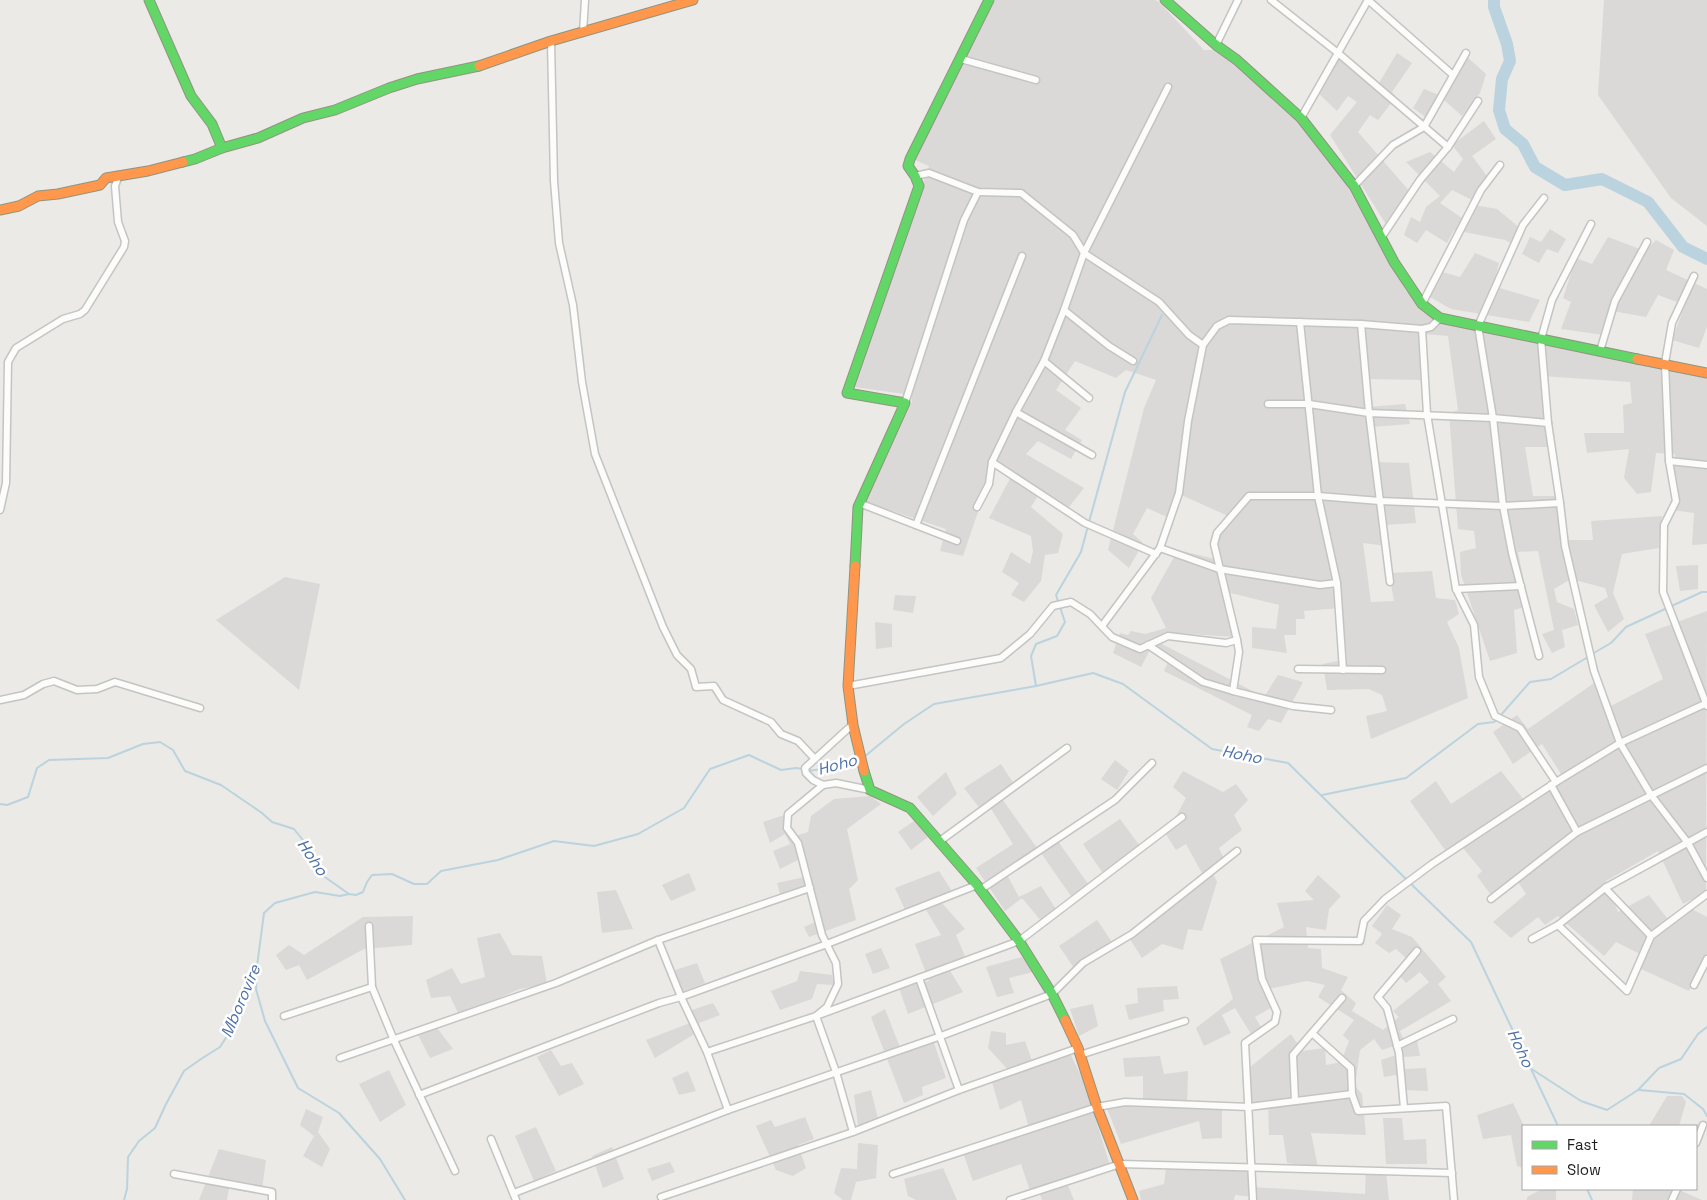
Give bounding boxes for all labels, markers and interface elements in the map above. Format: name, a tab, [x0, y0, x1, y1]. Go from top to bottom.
water label: Hoho	[1220, 740, 1265, 769]
water label: Hoho	[815, 749, 860, 780]
water label: Hoho	[293, 835, 333, 881]
water label: Mborovire	[216, 961, 265, 1041]
water label: Hoho	[1503, 1026, 1539, 1072]
legend	[1522, 1125, 1697, 1190]
text: Fast	[1567, 1135, 1598, 1154]
text: Slow	[1567, 1160, 1601, 1179]

